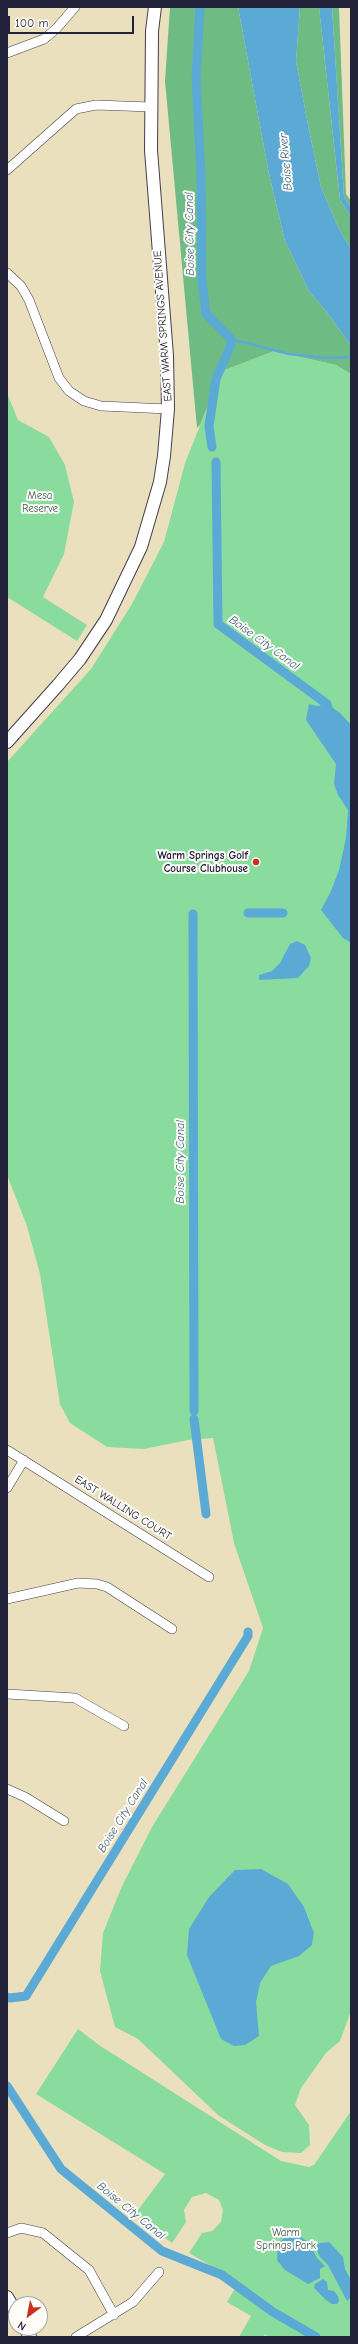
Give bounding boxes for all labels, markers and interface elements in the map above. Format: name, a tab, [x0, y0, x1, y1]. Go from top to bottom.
scale bar	[10, 8, 136, 34]
text: 100 m	[15, 16, 48, 30]
water label: Boise River	[276, 133, 296, 191]
water label: Boise City Canal	[182, 192, 198, 276]
street label: EAST WARM SPRINGS AVENUE	[151, 250, 175, 402]
park label: Mesa Reserve	[22, 489, 58, 515]
water label: Boise City Canal	[226, 613, 302, 673]
place label: Warm Springs Golf Course Clubhouse	[158, 849, 248, 875]
marker: Warm Springs Golf Course Clubhouse	[251, 857, 261, 867]
water label: Boise City Canal	[174, 1120, 188, 1204]
street label: EAST WALLING COURT	[72, 1473, 174, 1543]
water label: Boise City Canal	[95, 1777, 151, 1855]
water label: Boise City Canal	[94, 2179, 168, 2243]
park label: Warm Springs Park	[256, 2226, 316, 2252]
north arrow	[8, 2296, 48, 2336]
text: N	[15, 2318, 28, 2333]

